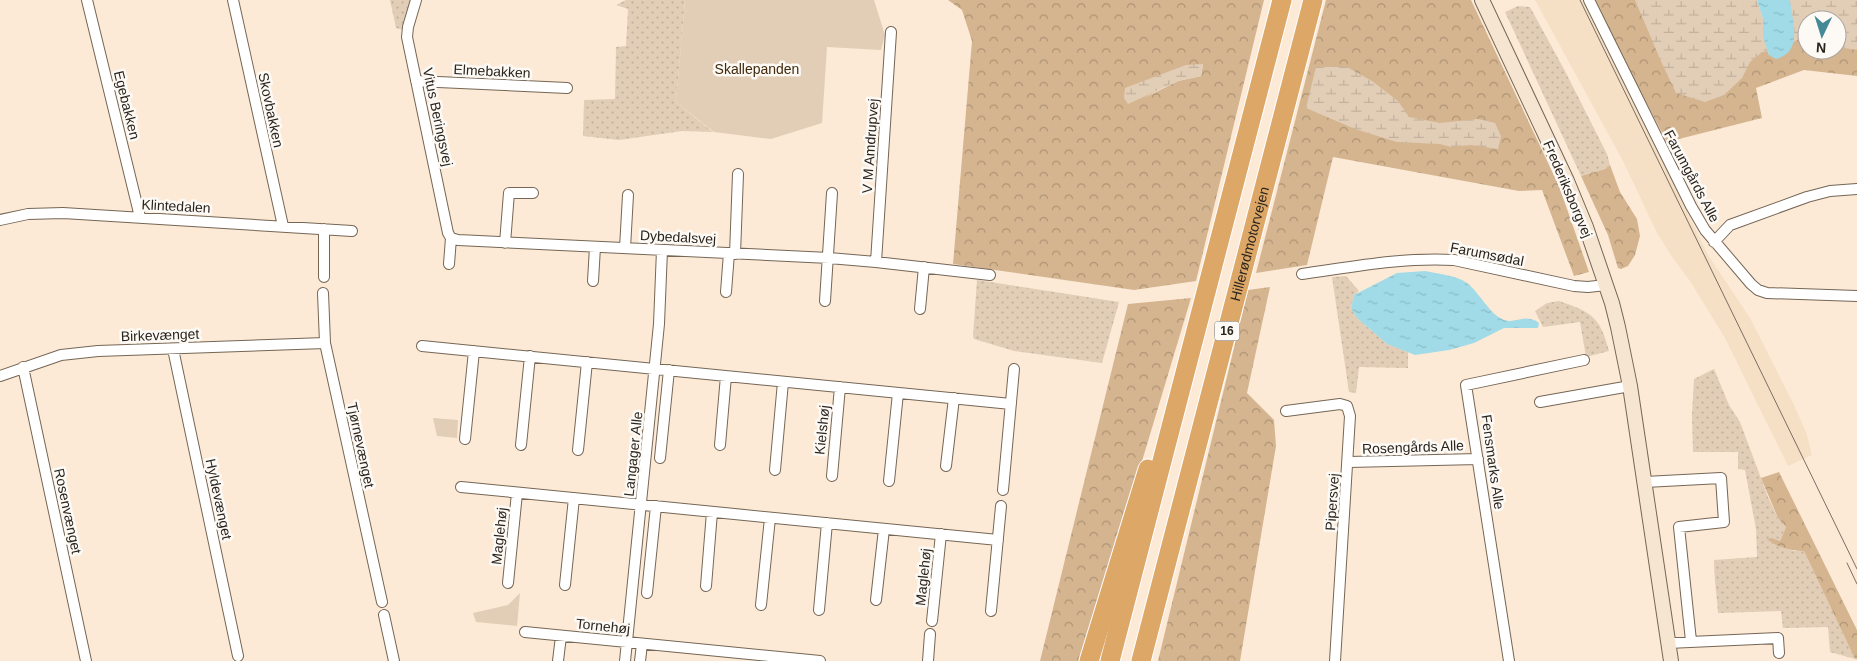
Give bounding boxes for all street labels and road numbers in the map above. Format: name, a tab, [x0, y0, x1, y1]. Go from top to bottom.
street label: Elmebakken	[453, 61, 531, 81]
street label: Vitus Beringsvej	[420, 66, 456, 168]
street label: Egebakken	[111, 69, 143, 141]
street label: Skovbakken	[255, 71, 287, 149]
street label: V M Amdrupvej	[859, 98, 881, 194]
street label: Farumgårds Alle	[1661, 127, 1723, 225]
street label: Frederiksborgvej	[1540, 138, 1596, 240]
street label: Hillerødmotorvejen	[1227, 185, 1272, 303]
street label: Klintedalen	[141, 196, 211, 216]
street label: Dybedalsvej	[640, 227, 716, 247]
street label: Farumsødal	[1449, 239, 1525, 269]
road number: 16	[1214, 322, 1240, 341]
street label: Birkevænget	[120, 326, 200, 344]
street label: Tjørnevænget	[344, 401, 378, 489]
street label: Kielshøj	[811, 404, 833, 456]
street label: Langager Alle	[621, 410, 645, 497]
street label: Fensmarks Alle	[1478, 414, 1508, 511]
street label: Rosengårds Alle	[1362, 437, 1464, 457]
street label: Hyldevænget	[203, 457, 235, 541]
street label: Rosenvænget	[51, 467, 85, 555]
street label: Pipersvej	[1322, 473, 1342, 531]
street label: Maglehøj	[488, 507, 510, 565]
street label: Maglehøj	[912, 548, 934, 606]
street label: Tornehøj	[575, 615, 631, 637]

